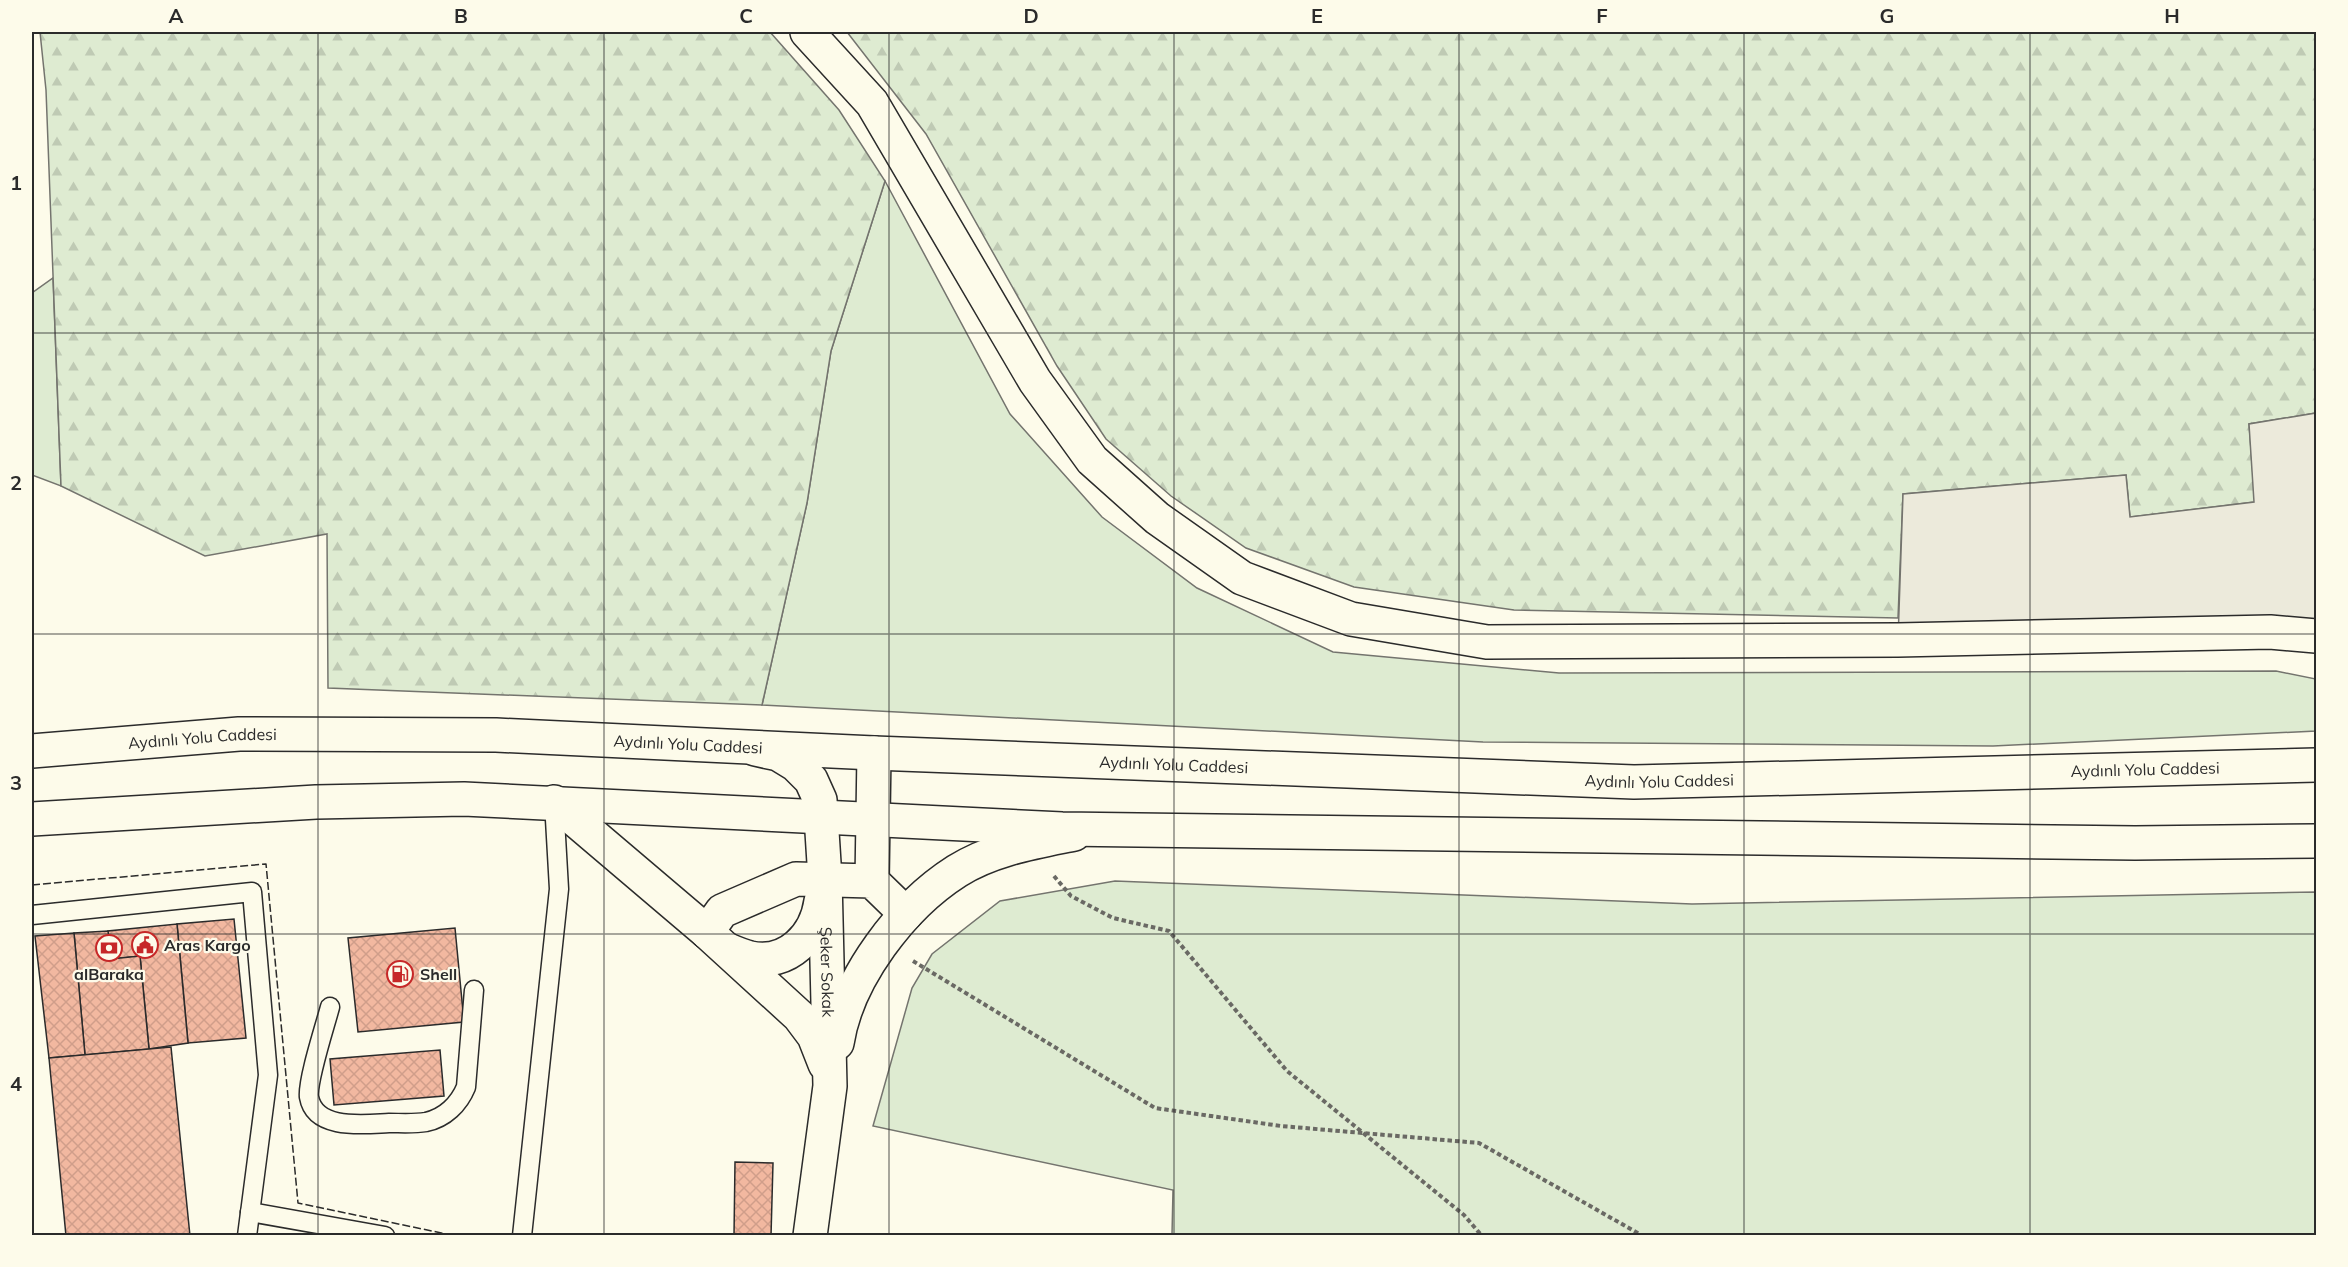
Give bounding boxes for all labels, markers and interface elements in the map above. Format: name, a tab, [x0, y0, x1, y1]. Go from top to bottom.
text: A	[169, 3, 184, 28]
text: B	[454, 3, 468, 28]
text: C	[739, 3, 753, 28]
text: D	[1023, 3, 1039, 28]
text: E	[1311, 3, 1323, 28]
text: F	[1596, 3, 1608, 28]
text: G	[1880, 3, 1894, 28]
text: H	[2164, 3, 2180, 28]
text: 1	[10, 170, 22, 195]
text: 2	[10, 470, 22, 495]
street label: Aydınlı Yolu Caddesi	[127, 724, 277, 753]
street label: Aydınlı Yolu Caddesi	[613, 731, 763, 758]
street label: Aydınlı Yolu Caddesi	[1099, 752, 1249, 777]
street label: Aydınlı Yolu Caddesi	[2070, 757, 2220, 781]
text: 3	[10, 770, 22, 795]
street label: Aydınlı Yolu Caddesi	[1584, 770, 1734, 792]
street label: Şeker Sokak	[816, 927, 838, 1018]
public building icon: Aras Kargo	[130, 930, 160, 960]
bank icon: alBaraka	[94, 933, 124, 963]
place label: Aras Kargo	[164, 935, 251, 955]
fuel station icon: Shell	[385, 959, 415, 989]
place label: alBaraka	[74, 964, 144, 984]
place label: Shell	[420, 964, 457, 984]
text: 4	[10, 1071, 22, 1096]

